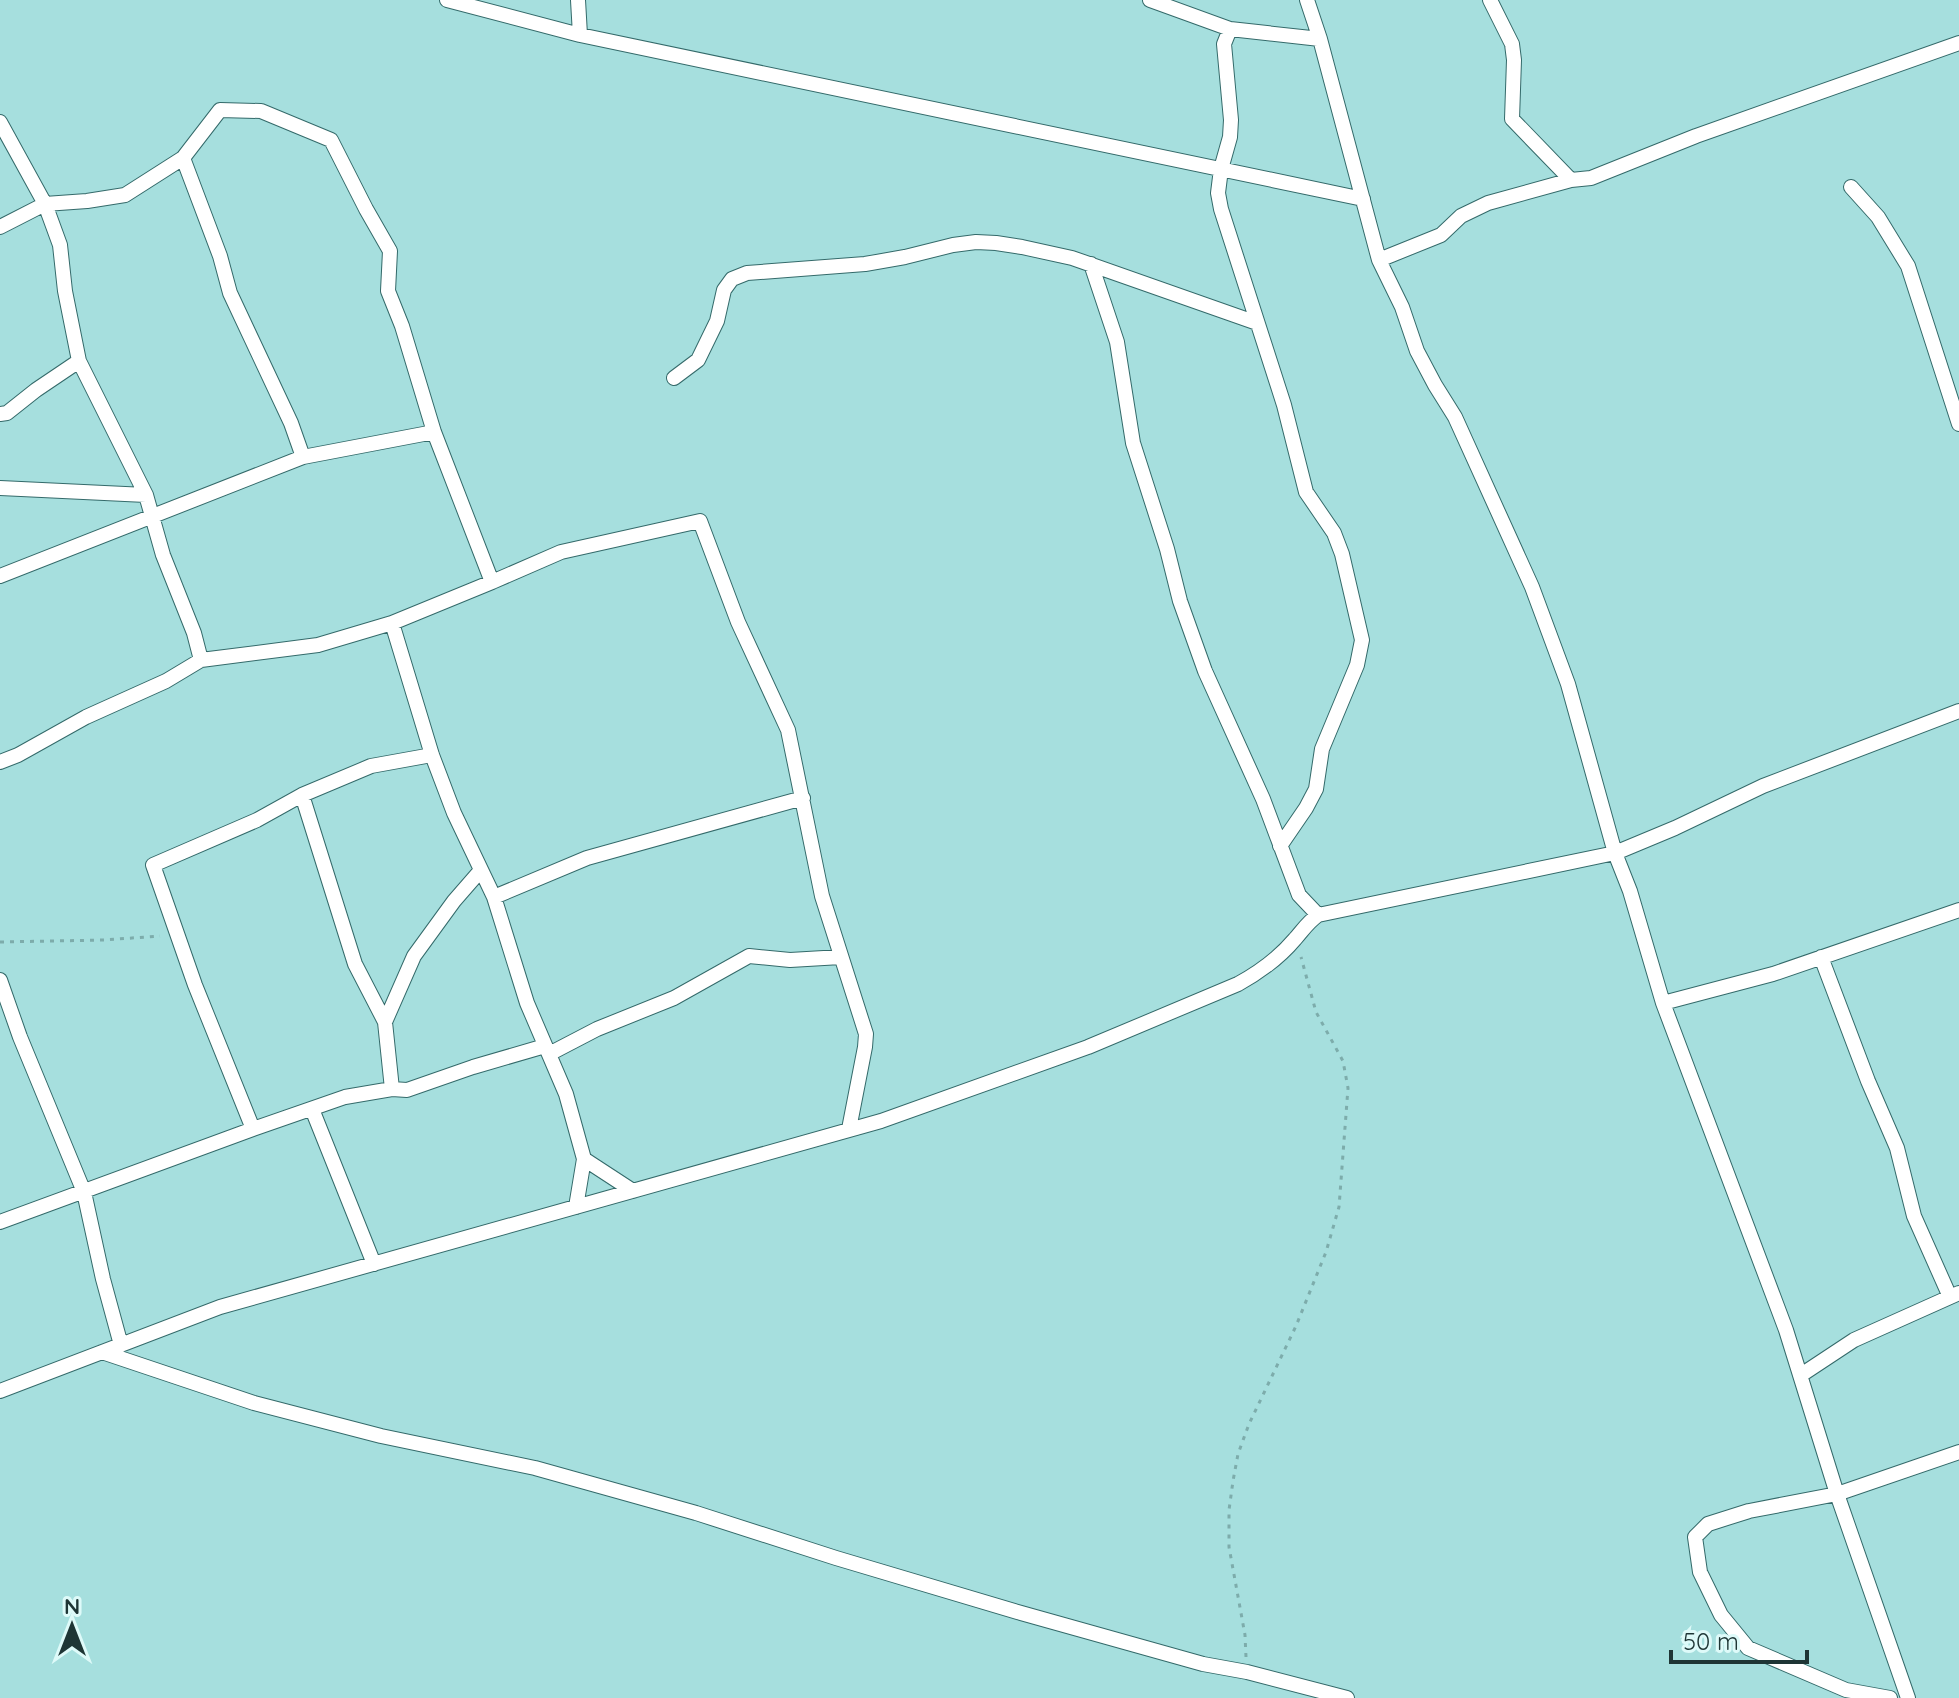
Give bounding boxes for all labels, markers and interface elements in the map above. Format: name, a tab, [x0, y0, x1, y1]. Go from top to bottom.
north arrow	[32, 1586, 112, 1666]
text: N	[64, 1592, 80, 1620]
scale bar	[1671, 1614, 1807, 1664]
text: 50 m	[1683, 1626, 1739, 1656]

